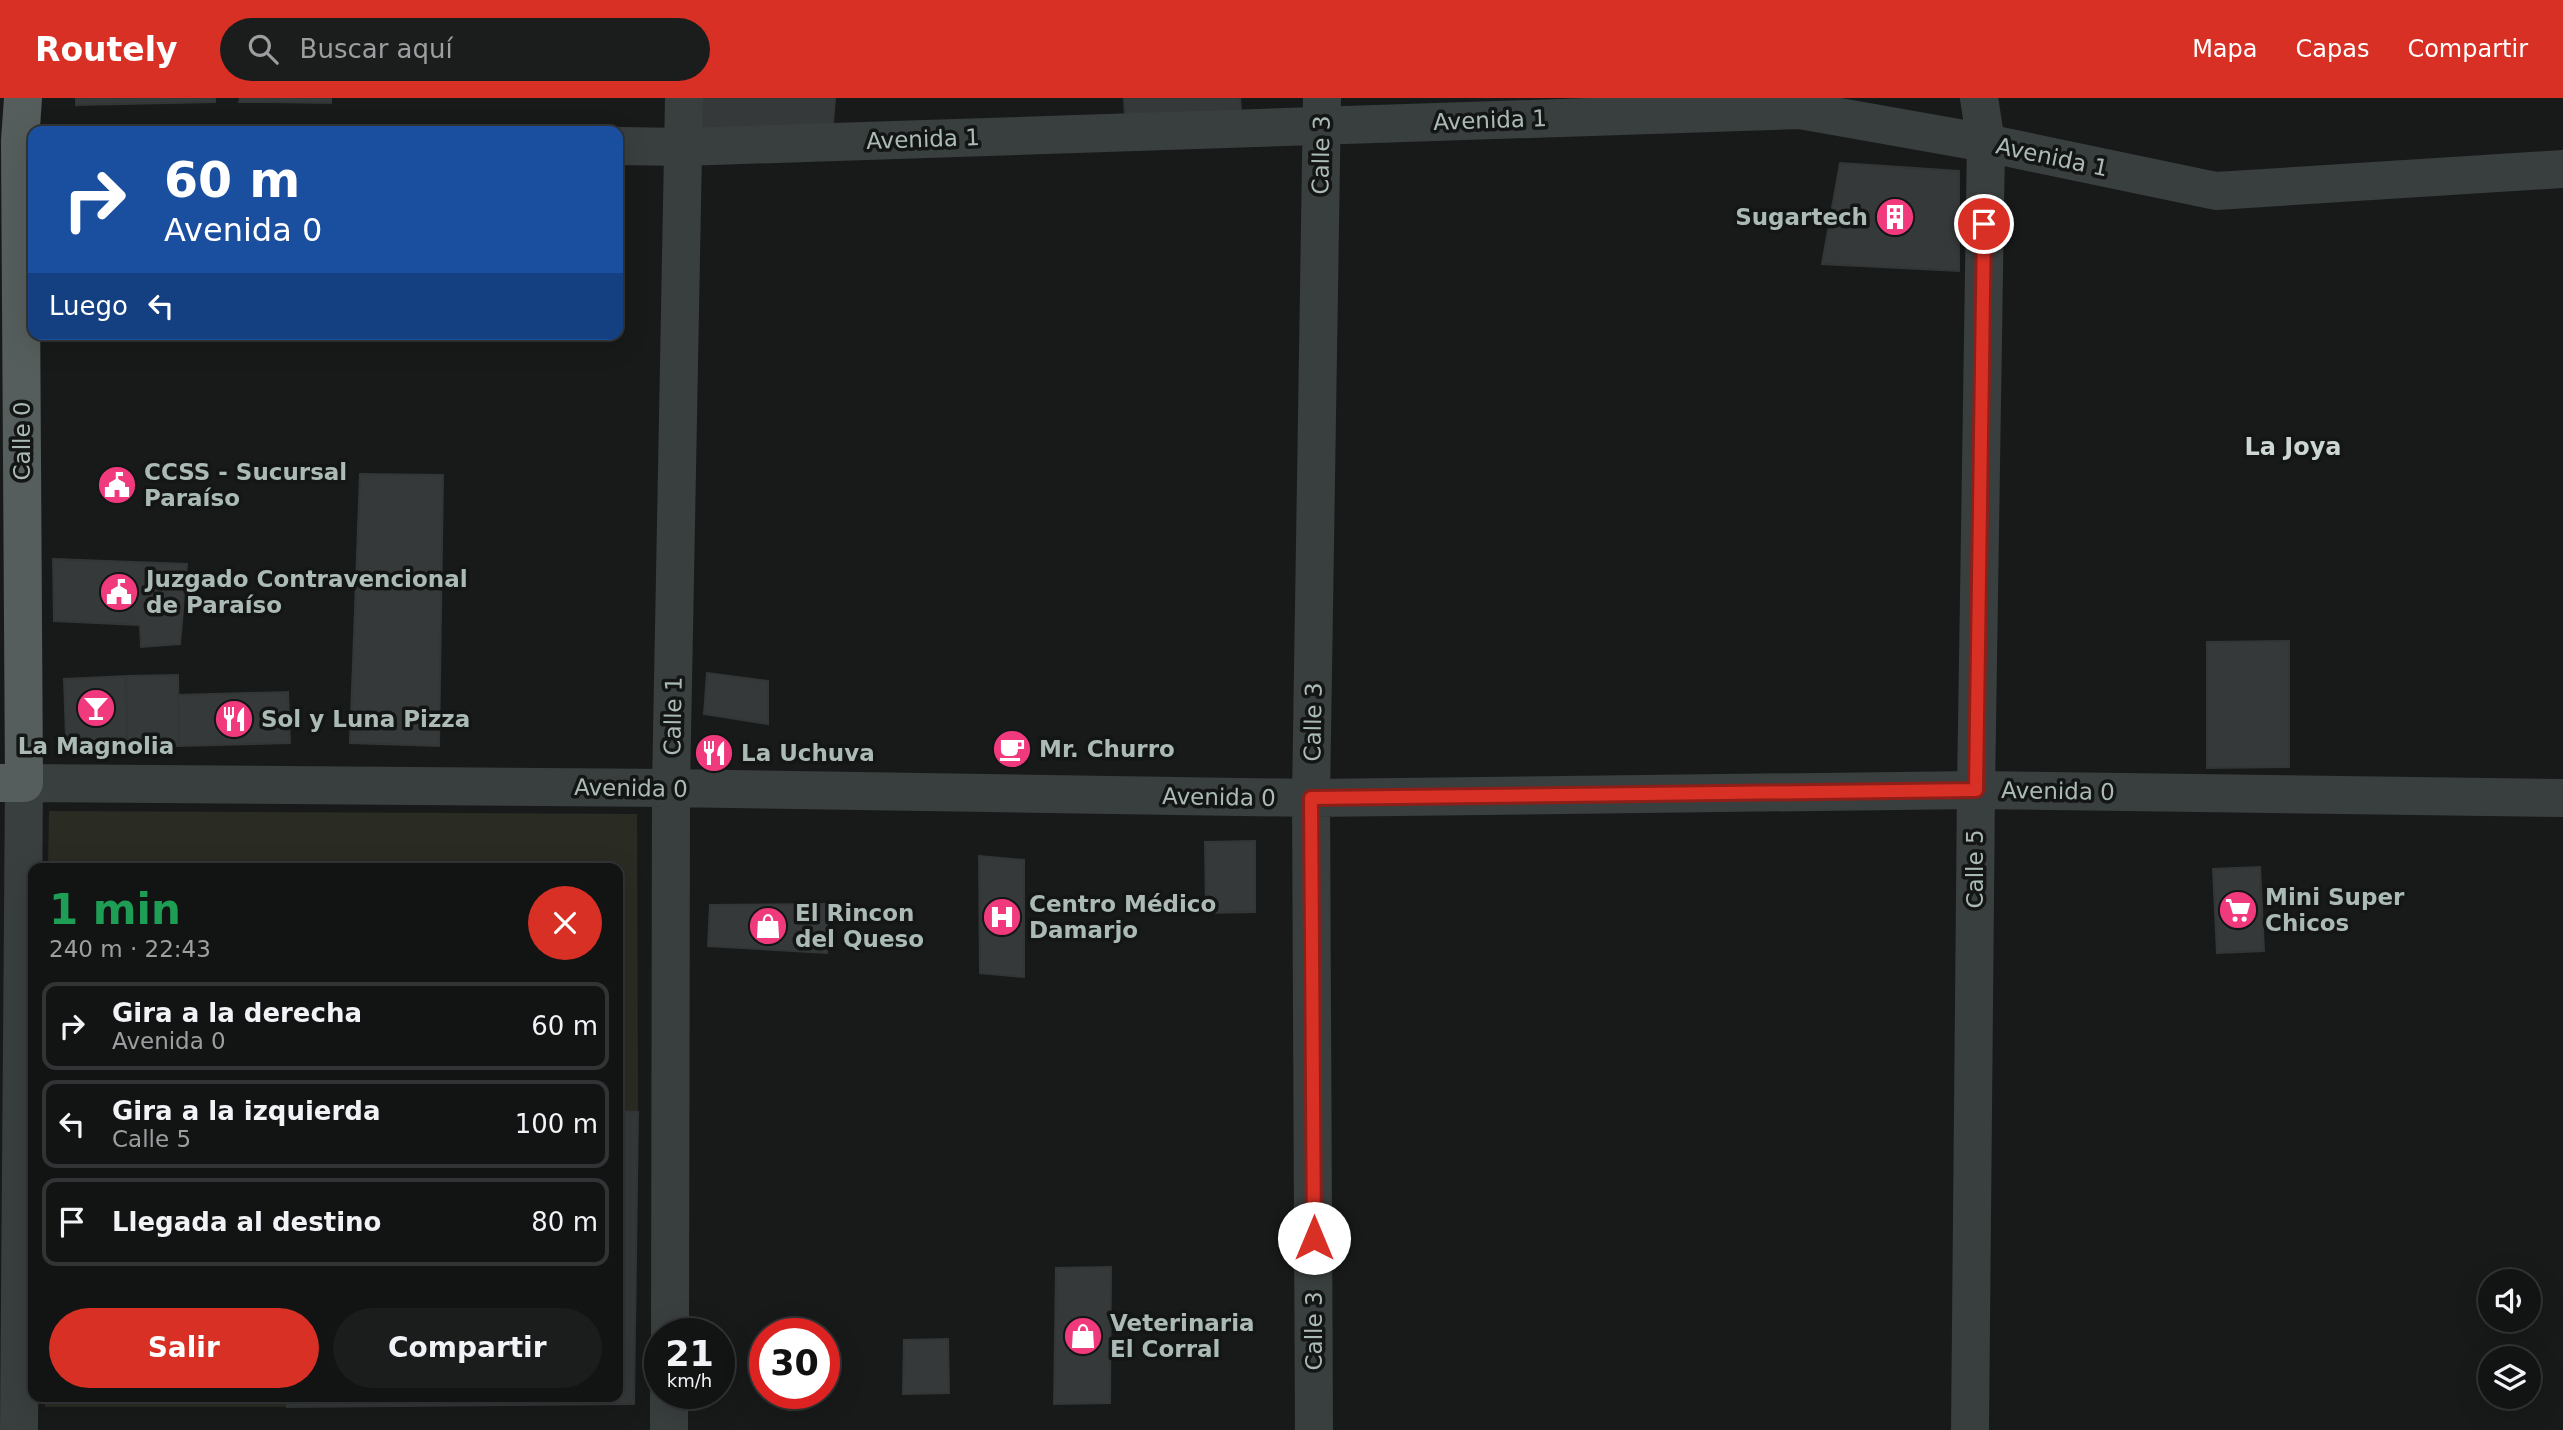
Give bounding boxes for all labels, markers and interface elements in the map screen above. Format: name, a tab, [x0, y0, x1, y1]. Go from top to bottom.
search box	[220, 18, 710, 81]
text: Routely	[35, 30, 178, 69]
icon: search	[244, 30, 282, 68]
text: Buscar aquí	[300, 34, 453, 64]
text: Mapa	[2192, 35, 2258, 63]
text: Capas	[2296, 35, 2369, 63]
text: Compartir	[2407, 35, 2528, 63]
street label: Avenida 1	[1433, 105, 1547, 135]
street label: Calle 3	[1307, 115, 1335, 195]
street label: Avenida 1	[866, 124, 980, 154]
street label: Avenida 1	[1994, 132, 2110, 182]
text: 60 m	[164, 152, 300, 209]
icon: right	[49, 154, 140, 245]
pin	[1954, 194, 2014, 254]
building icon: Sugartech	[1874, 196, 1916, 238]
place label: Sugartech	[1735, 204, 1868, 230]
icon: arrive	[1965, 205, 2003, 243]
text: Avenida 0	[164, 211, 322, 249]
icon: left	[142, 287, 180, 325]
text: Luego	[49, 291, 128, 321]
street label: Calle 0	[9, 401, 35, 481]
district label: La Joya	[2244, 433, 2342, 461]
place label: CCSS - Sucursal Paraíso	[144, 459, 347, 511]
public building icon: CCSS - Sucursal Paraíso	[96, 464, 138, 506]
place label: Juzgado Contravencional de Paraíso	[144, 566, 468, 618]
public building icon: Juzgado Contravencional de Paraíso	[98, 571, 140, 613]
street label: Calle 1	[659, 676, 687, 756]
street label: Calle 3	[1299, 682, 1327, 762]
bar icon: La Magnolia	[75, 687, 117, 729]
restaurant icon: Sol y Luna Pizza	[213, 698, 255, 740]
place label: Sol y Luna Pizza	[261, 706, 470, 732]
cafe icon: Mr. Churro	[991, 728, 1033, 770]
restaurant icon: La Uchuva	[693, 732, 735, 774]
place label: La Magnolia	[18, 733, 174, 759]
place label: Mr. Churro	[1039, 736, 1175, 762]
place label: La Uchuva	[741, 740, 875, 766]
street label: Avenida 0	[574, 774, 688, 802]
street label: Avenida 0	[2001, 777, 2115, 805]
street label: Avenida 0	[1162, 783, 1276, 811]
street label: Calle 5	[1962, 829, 1988, 909]
place label: Mini Super Chicos	[2265, 884, 2405, 936]
text: 1 min	[49, 885, 181, 934]
button: close	[528, 886, 602, 960]
supermarket icon: Mini Super Chicos	[2217, 889, 2259, 931]
place label: Centro Médico Damarjo	[1029, 891, 1216, 943]
hospital icon: Centro Médico Damarjo	[981, 896, 1023, 938]
place label: El Rincon del Queso	[795, 900, 924, 952]
shop icon: El Rincon del Queso	[747, 905, 789, 947]
text: 240 m · 22:43	[49, 936, 211, 962]
text: Gira a la derecha	[112, 998, 362, 1028]
icon: right	[53, 1007, 91, 1045]
text: 60 m	[531, 1011, 598, 1041]
text: Avenida 0	[112, 1028, 226, 1054]
text: Gira a la izquierda	[112, 1096, 380, 1126]
icon: left	[53, 1105, 91, 1143]
text: 100 m	[515, 1109, 598, 1139]
text: Calle 5	[112, 1126, 191, 1152]
position arrow	[1277, 1201, 1351, 1275]
icon: arrive	[53, 1203, 91, 1241]
text: Llegada al destino	[112, 1207, 381, 1237]
text: 80 m	[531, 1207, 598, 1237]
map controls	[2478, 1269, 2541, 1409]
button: sound	[2478, 1269, 2541, 1332]
street label: Calle 3	[1301, 1291, 1327, 1371]
button: Salir	[49, 1308, 319, 1388]
button: Compartir	[333, 1308, 602, 1388]
place label: Veterinaria El Corral	[1110, 1310, 1255, 1362]
shop icon: Veterinaria El Corral	[1062, 1315, 1104, 1357]
speed limit sign: 30	[749, 1318, 840, 1409]
text: 21	[665, 1334, 714, 1374]
button: layers	[2478, 1346, 2541, 1409]
text: km/h	[667, 1370, 712, 1391]

